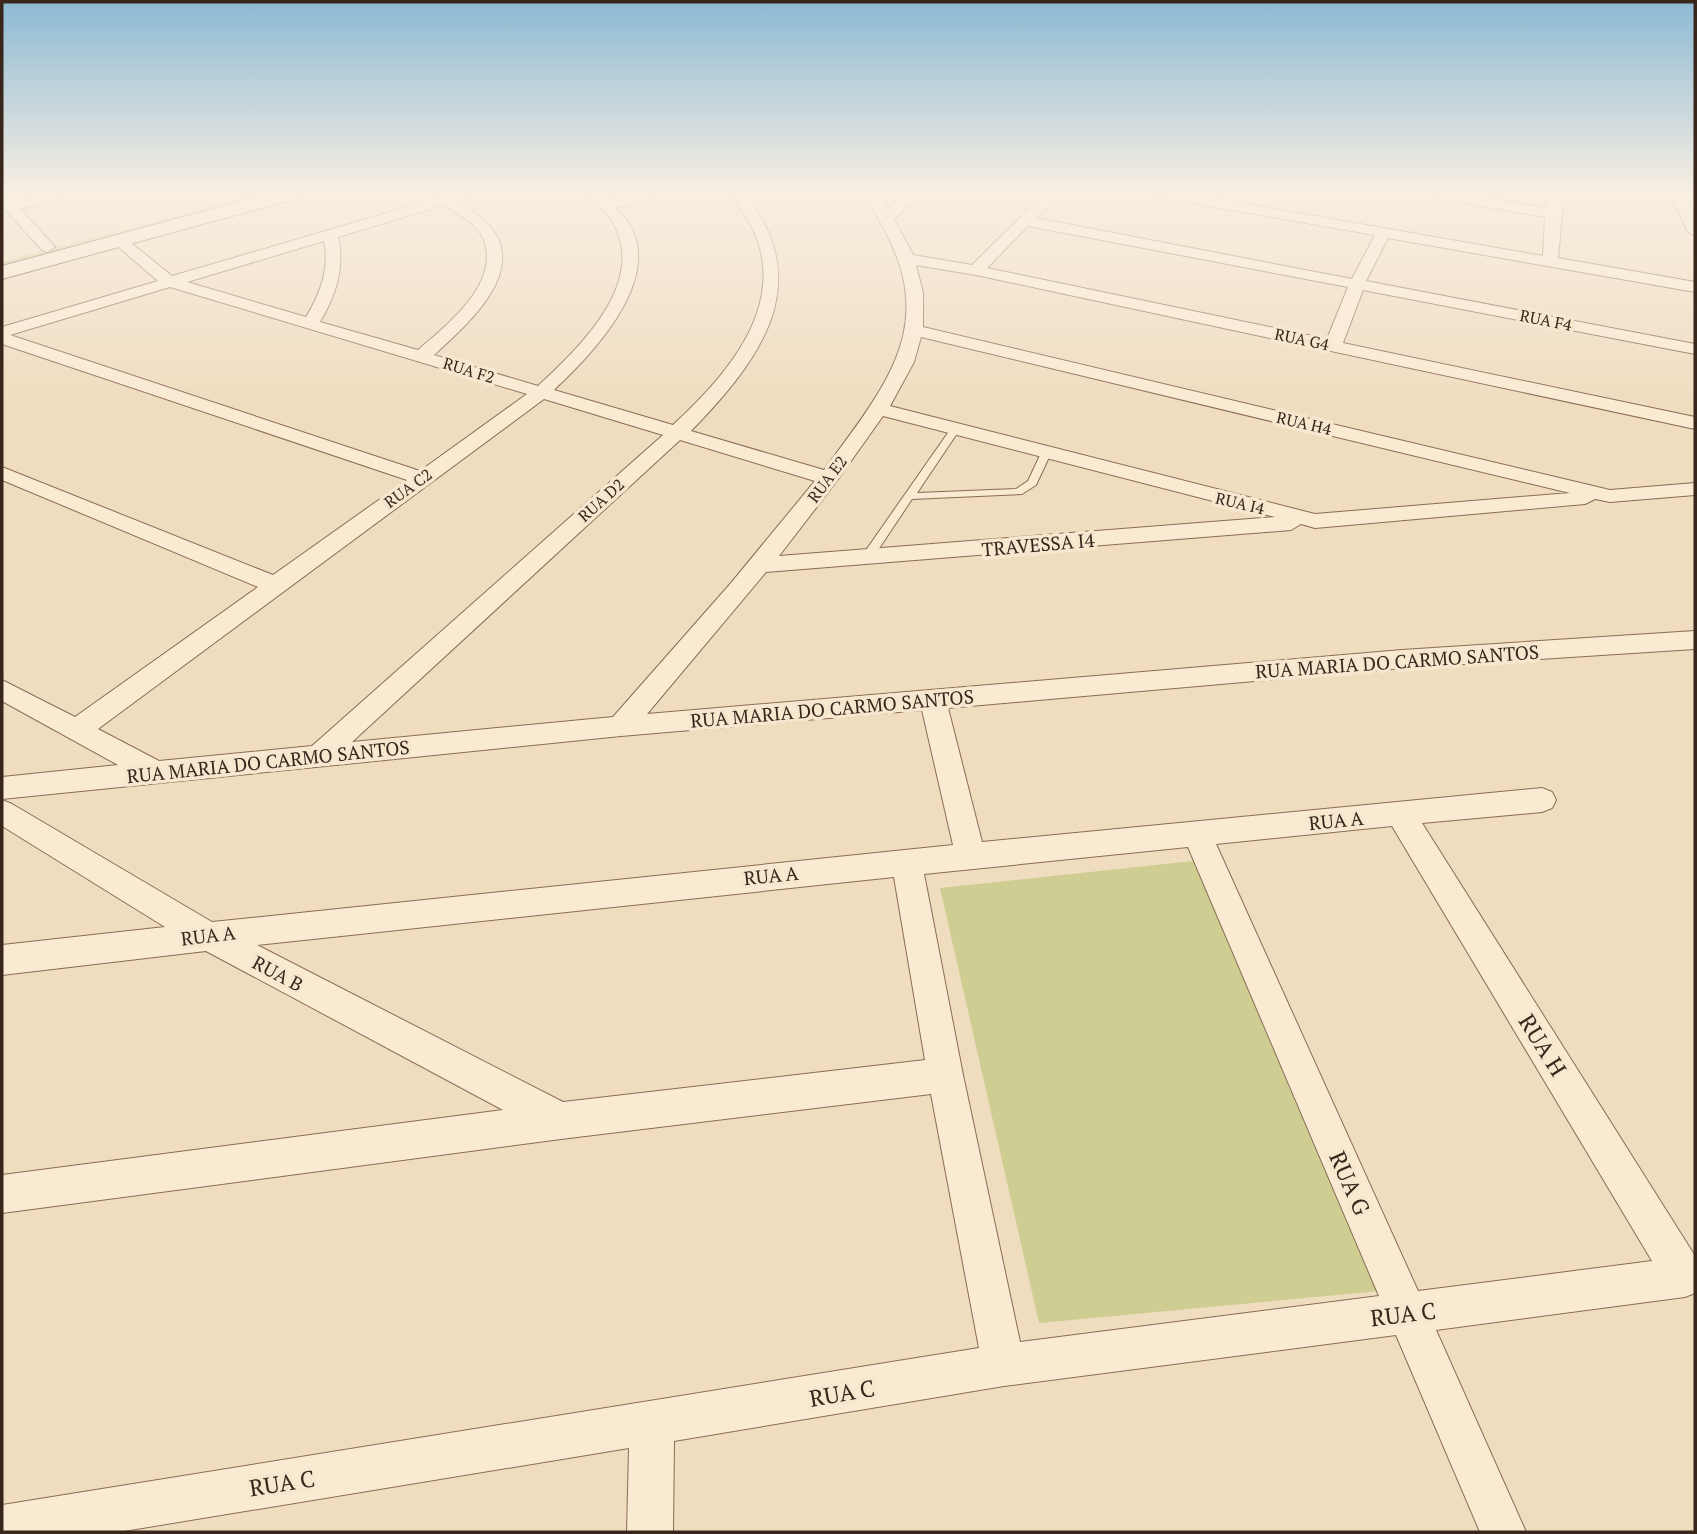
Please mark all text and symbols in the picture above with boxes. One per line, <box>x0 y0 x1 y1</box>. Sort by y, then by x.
street label: RUA F4 <box>1518 304 1574 336</box>
street label: RUA G4 <box>1273 323 1332 356</box>
street label: RUA F2 <box>441 352 497 388</box>
street label: RUA H4 <box>1274 406 1334 440</box>
street label: RUA E2 <box>802 451 852 507</box>
street label: RUA C2 <box>380 463 436 513</box>
street label: RUA D2 <box>573 473 629 527</box>
street label: RUA I4 <box>1213 487 1267 519</box>
street label: TRAVESSA I4 <box>980 527 1096 561</box>
street label: RUA MARIA DO CARMO SANTOS <box>1254 639 1540 683</box>
street label: RUA MARIA DO CARMO SANTOS <box>689 683 975 733</box>
street label: RUA MARIA DO CARMO SANTOS <box>125 734 411 788</box>
street label: RUA A <box>1307 805 1365 835</box>
street label: RUA A <box>742 860 800 890</box>
street label: RUA A <box>179 919 237 951</box>
street label: RUA B <box>248 949 308 997</box>
street label: RUA H <box>1512 1008 1574 1082</box>
street label: RUA G <box>1322 1146 1378 1220</box>
street label: RUA C <box>1368 1295 1438 1333</box>
street label: RUA C <box>807 1372 877 1414</box>
street label: RUA C <box>247 1463 317 1503</box>

